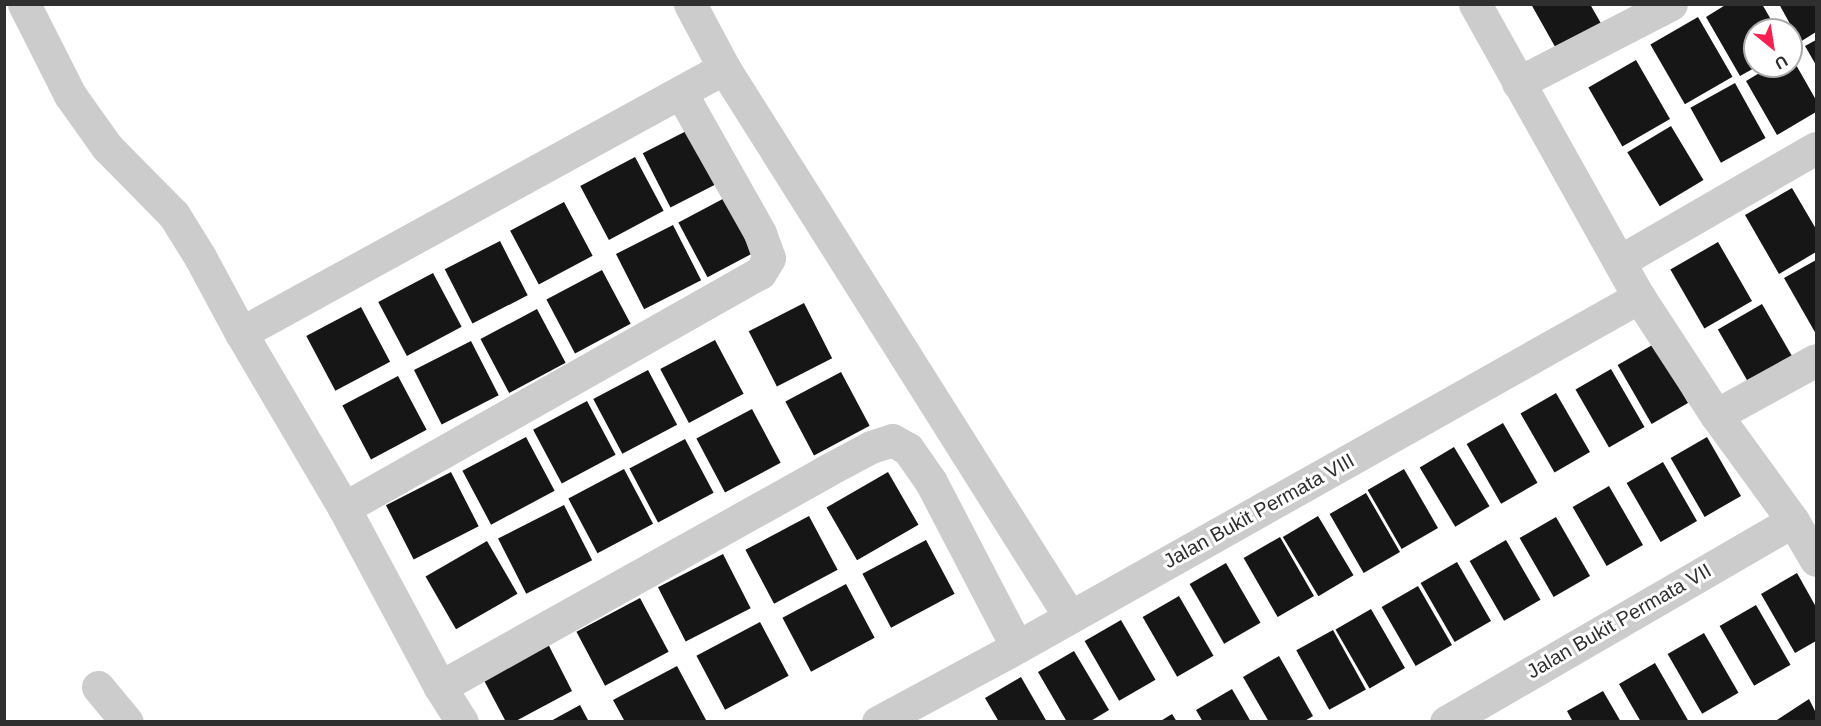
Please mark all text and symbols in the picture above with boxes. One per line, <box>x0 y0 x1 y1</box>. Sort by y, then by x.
north arrow <box>1743 18 1803 78</box>
text: U <box>1772 52 1791 73</box>
street label: Jalan Bukit Permata VIII <box>1159 448 1359 574</box>
street label: Jalan Bukit Permata VII <box>1523 558 1715 684</box>

